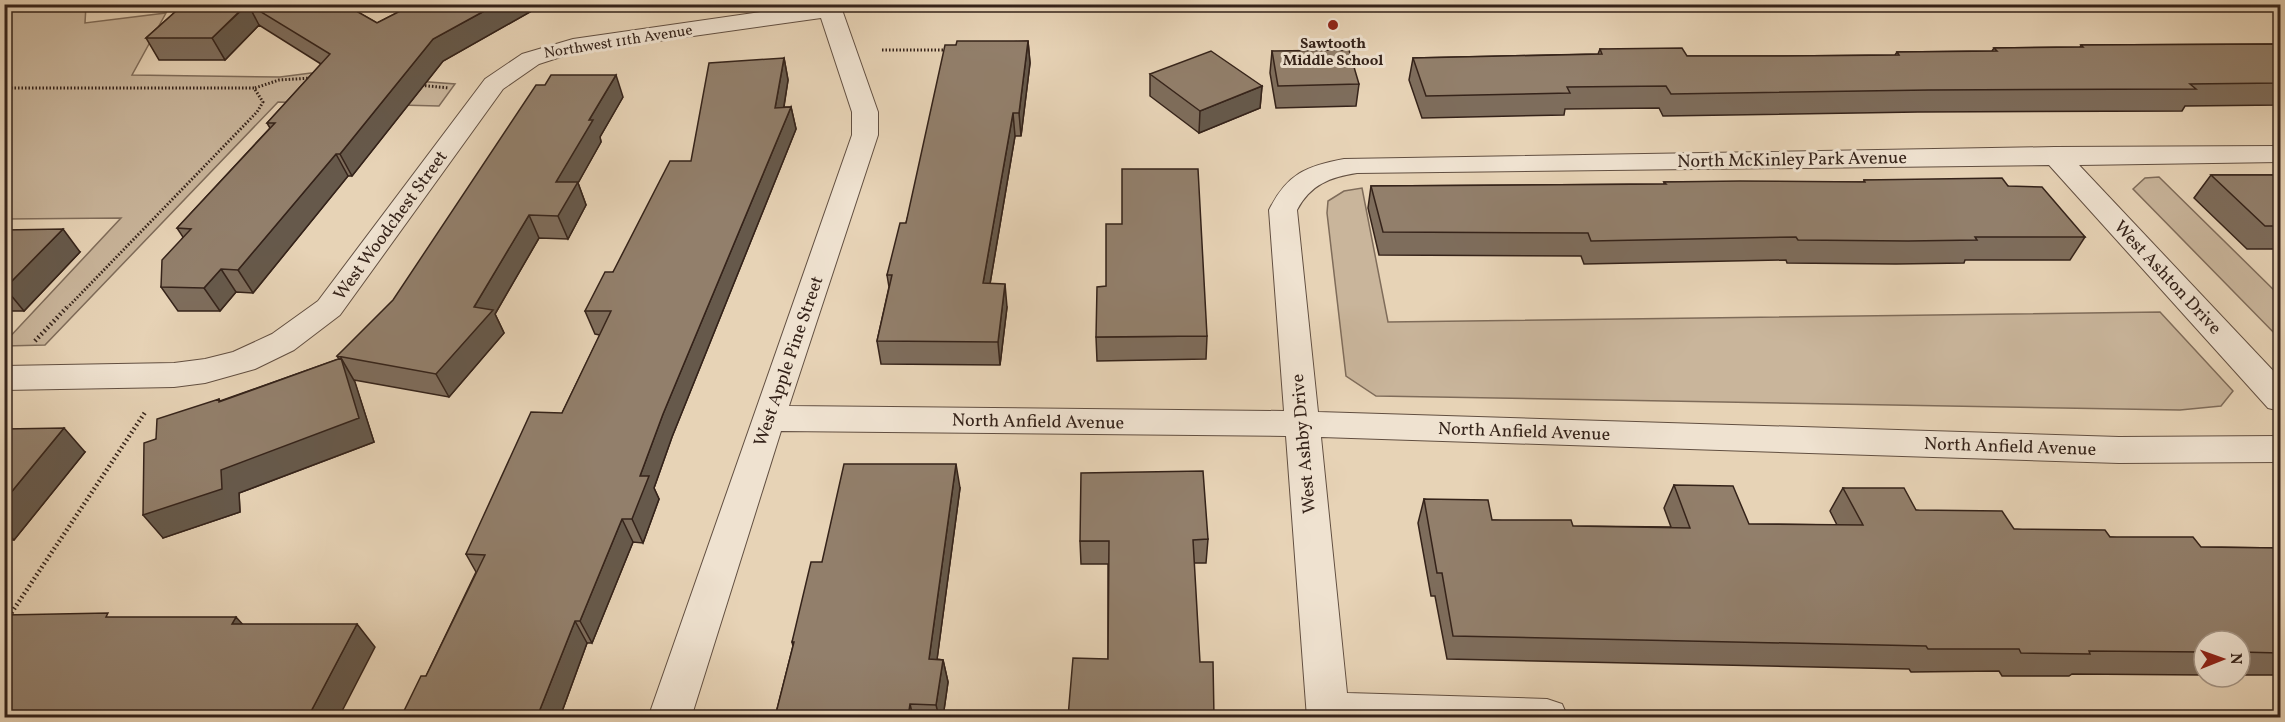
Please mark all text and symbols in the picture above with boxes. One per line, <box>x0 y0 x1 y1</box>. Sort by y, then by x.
marker: Sawtooth Middle School <box>1326 18 1340 32</box>
street label: Northwest 11th Avenue <box>542 20 694 65</box>
place label: Sawtooth Middle School <box>1283 34 1383 72</box>
street label: West Woodchest Street <box>328 146 454 306</box>
street label: North McKinley Park Avenue <box>1677 146 1907 175</box>
street label: West Ashton Drive <box>2107 215 2226 341</box>
street label: West Apple Pine Street <box>749 273 830 450</box>
street label: West Ashby Drive <box>1286 373 1323 515</box>
street label: North Anfield Avenue <box>952 408 1124 437</box>
street label: North Anfield Avenue <box>1437 417 1611 448</box>
street label: North Anfield Avenue <box>1923 432 2097 463</box>
north arrow <box>2192 629 2252 689</box>
text: N <box>2224 653 2246 665</box>

